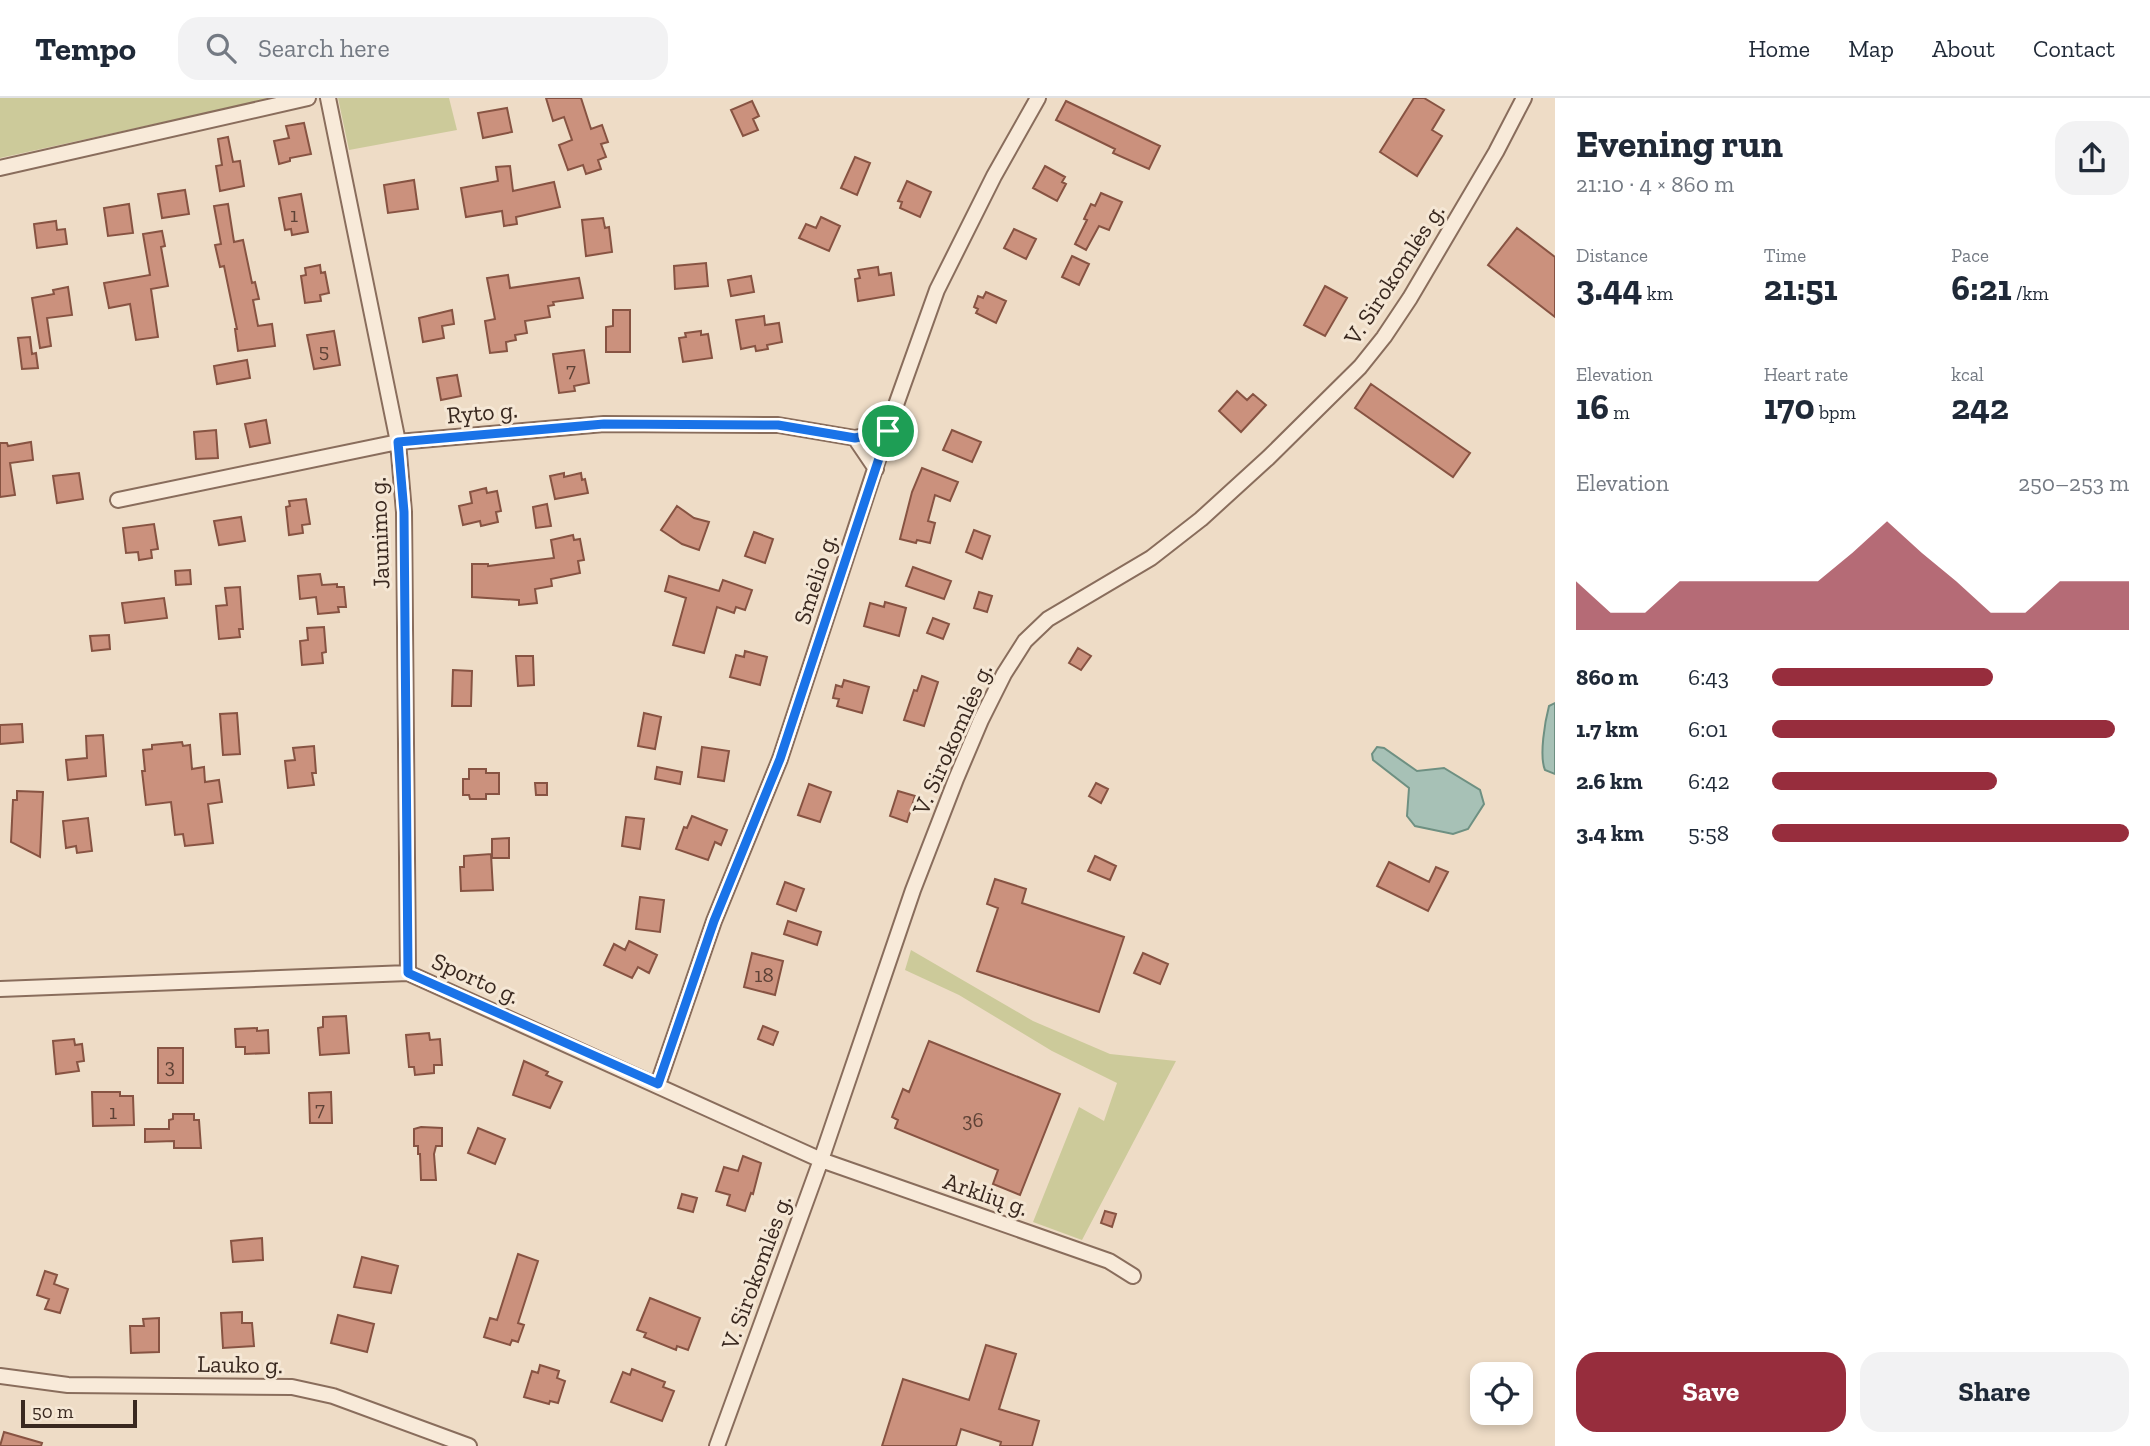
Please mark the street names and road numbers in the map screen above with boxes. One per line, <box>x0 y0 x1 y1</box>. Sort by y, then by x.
street label: V. Sirokomlės g. <box>1337 198 1450 351</box>
street label: Ryto g. <box>445 394 519 430</box>
street label: Jaunimo g. <box>363 476 395 590</box>
street label: Smėlio g. <box>787 530 843 628</box>
street label: V. Sirokomlės g. <box>905 659 998 820</box>
street label: Sporto g. <box>428 946 524 1010</box>
street label: Arklių g. <box>940 1166 1032 1222</box>
street label: V. Sirokomlės g. <box>714 1191 797 1354</box>
street label: Lauko g. <box>197 1349 283 1379</box>

